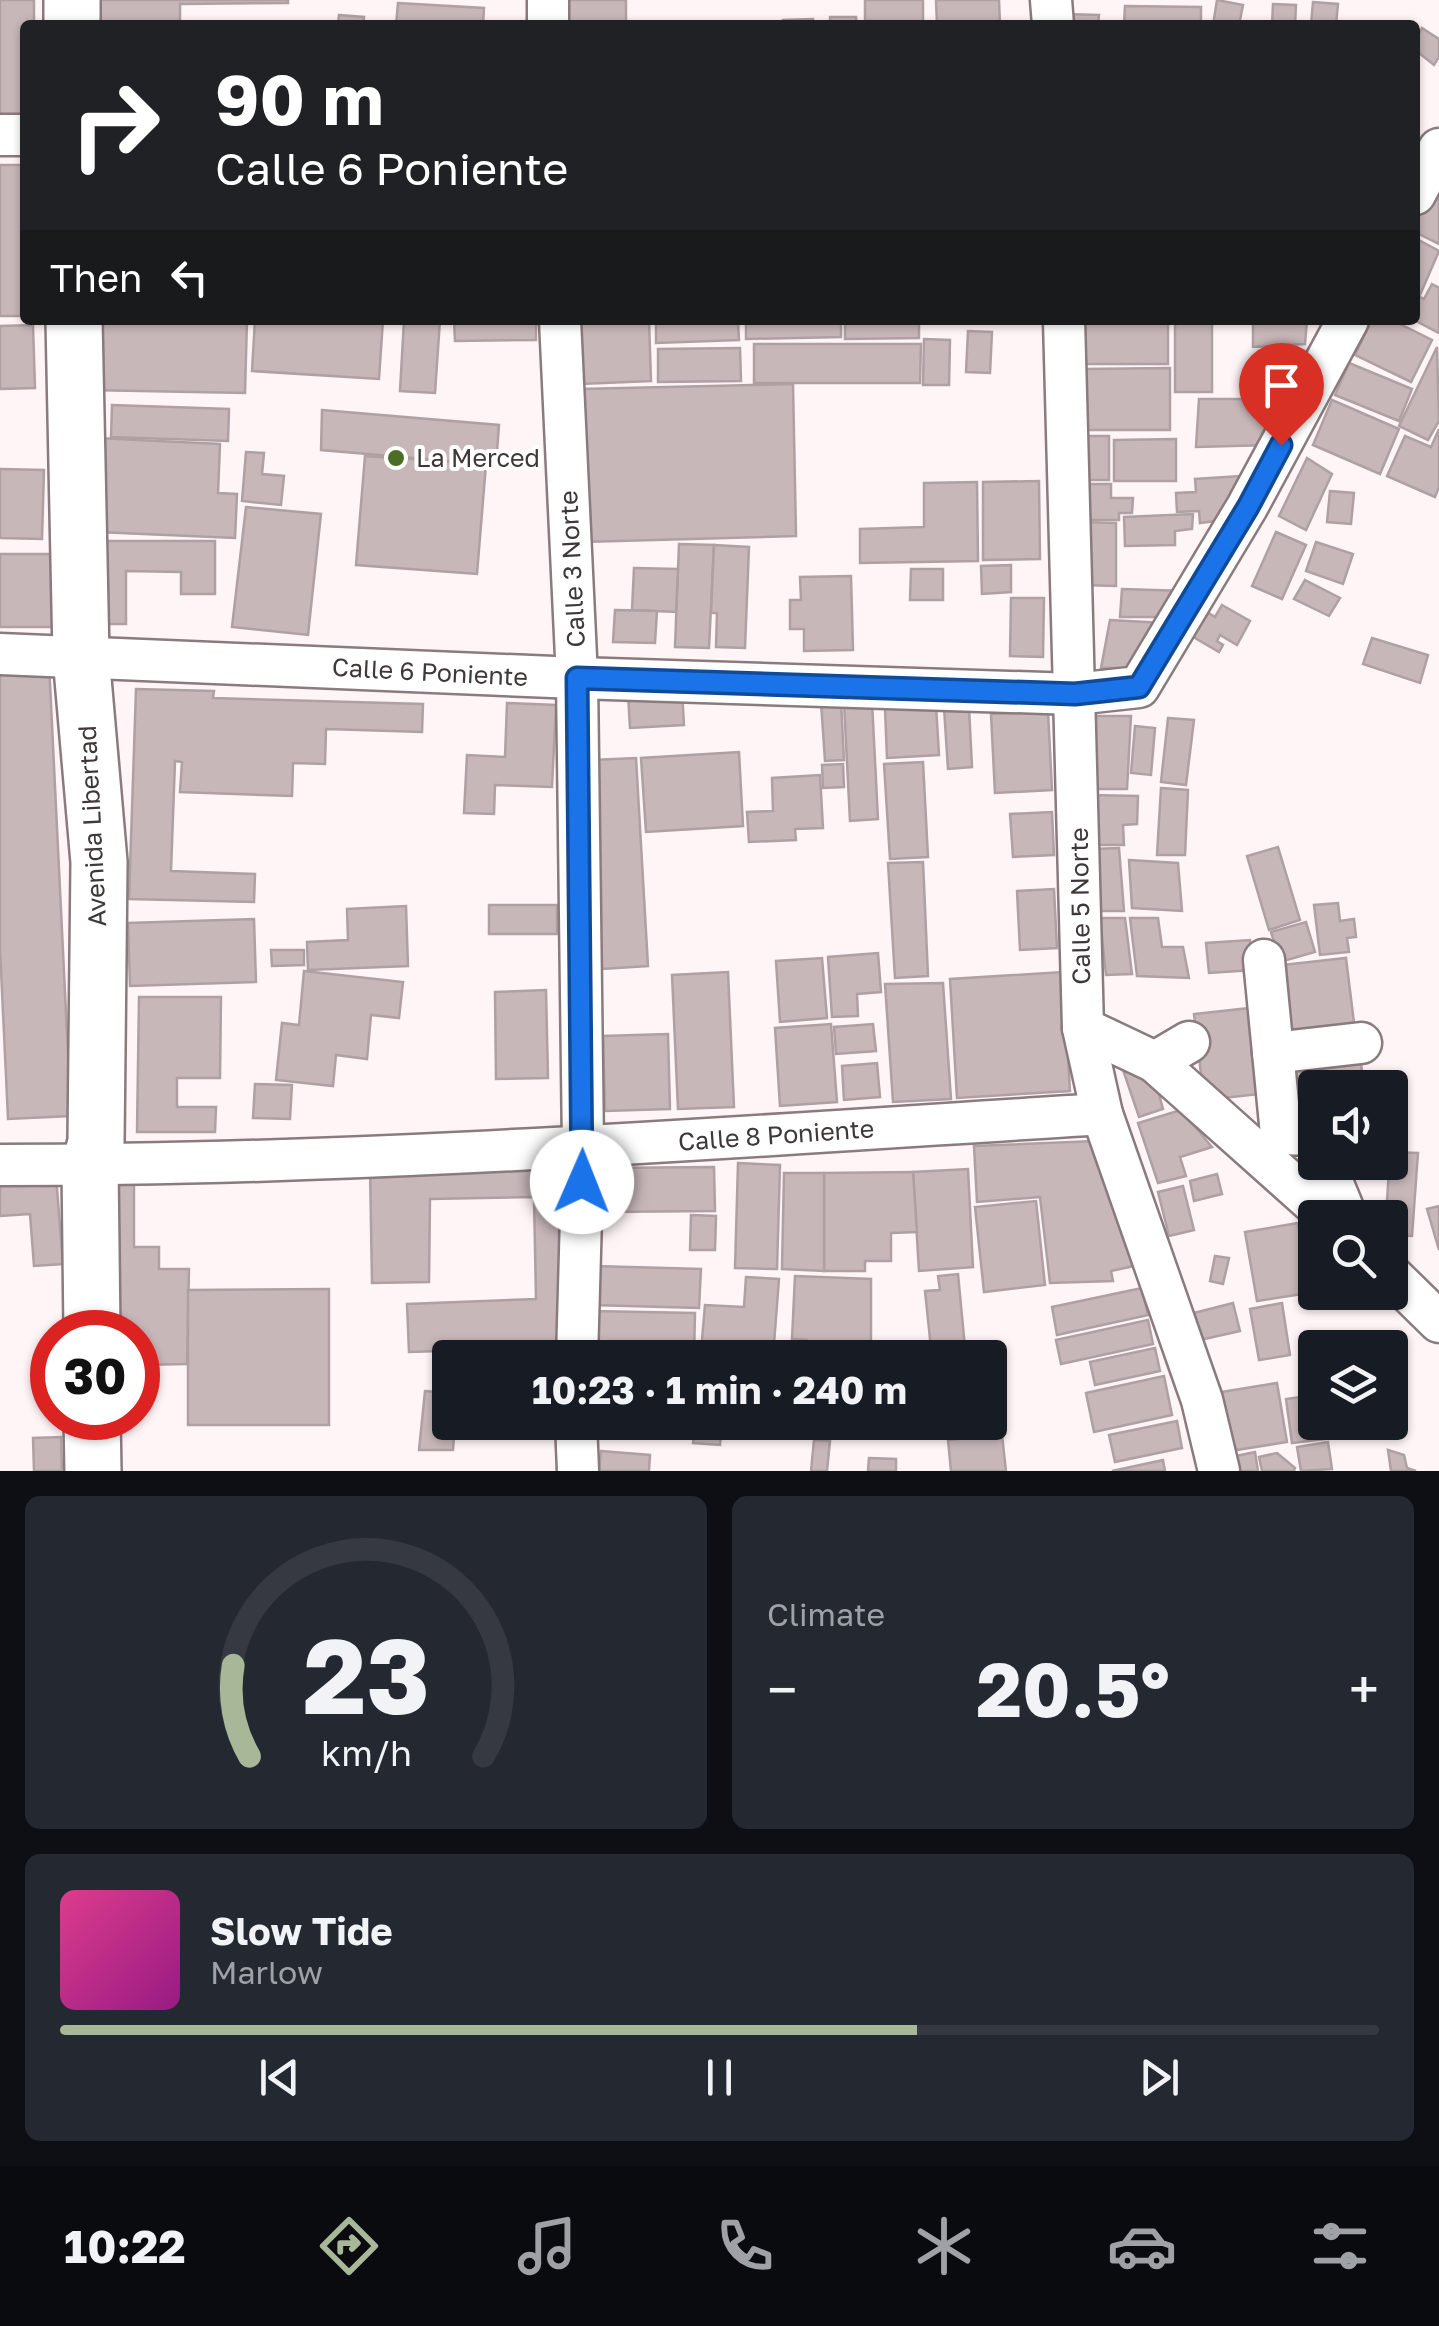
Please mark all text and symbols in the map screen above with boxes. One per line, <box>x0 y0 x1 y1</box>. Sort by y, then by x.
text: 90 m <box>215 56 384 140</box>
icon: right <box>50 60 180 190</box>
text: Calle 6 Poniente <box>215 141 568 195</box>
icon: left <box>162 250 217 305</box>
text: Then <box>50 255 142 300</box>
pin <box>1239 343 1324 446</box>
icon: arrive <box>1254 358 1309 413</box>
place label: La Merced <box>416 442 540 473</box>
marker: La Merced <box>385 447 407 469</box>
street label: Calle 3 Norte <box>552 490 591 648</box>
street label: Calle 6 Poniente <box>331 651 529 692</box>
street label: Avenida Libertad <box>71 725 112 928</box>
street label: Calle 5 Norte <box>1063 827 1096 985</box>
map controls <box>1298 1070 1408 1440</box>
button: sound <box>1298 1070 1408 1180</box>
street label: Calle 8 Poniente <box>677 1112 875 1157</box>
position arrow <box>530 1130 634 1234</box>
button: search <box>1298 1200 1408 1310</box>
speed limit sign: 30 <box>30 1310 160 1440</box>
button: layers <box>1298 1330 1408 1440</box>
text: 10:23 · 1 min · 240 m <box>532 1367 907 1412</box>
text: Climate <box>767 1595 885 1633</box>
text: 23 <box>303 1612 429 1737</box>
text: 20.5° <box>976 1643 1170 1734</box>
text: − <box>767 1656 797 1722</box>
text: + <box>1349 1656 1379 1722</box>
text: km/h <box>321 1731 411 1774</box>
text: Slow Tide <box>210 1908 393 1953</box>
text: Marlow <box>210 1953 323 1991</box>
icon: previous <box>252 2050 307 2105</box>
icon: pause <box>692 2050 747 2105</box>
icon: next <box>1132 2050 1187 2105</box>
icon: directions <box>314 2211 384 2281</box>
icon: music <box>512 2211 582 2281</box>
icon: phone <box>710 2211 780 2281</box>
icon: climate <box>909 2211 979 2281</box>
icon: car <box>1107 2211 1177 2281</box>
icon: filters <box>1305 2211 1375 2281</box>
text: 10:22 <box>64 2219 186 2273</box>

